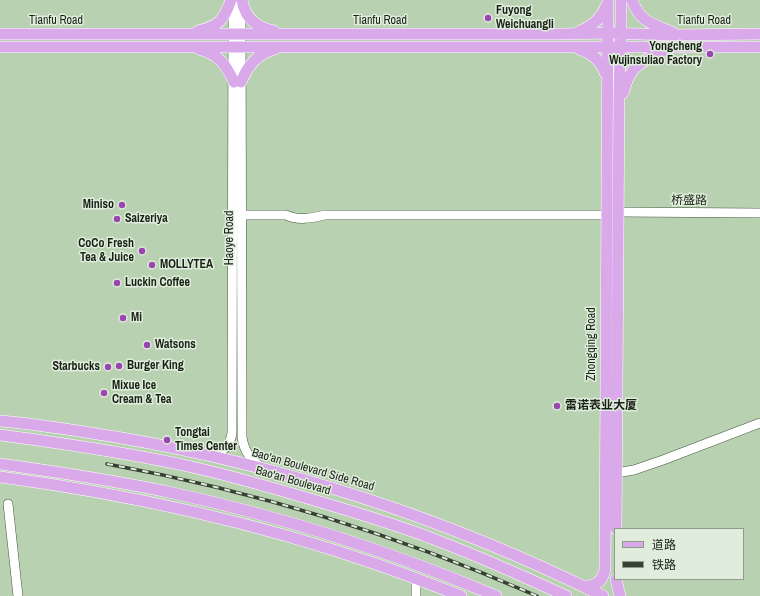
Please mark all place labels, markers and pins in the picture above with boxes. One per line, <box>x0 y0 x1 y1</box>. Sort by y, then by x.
place label: Fuyong Weichuangli <box>496 4 554 32</box>
marker: Fuyong Weichuangli <box>483 13 493 23</box>
place label: Yongcheng Wujinsuliao Factory <box>609 40 702 68</box>
marker: Yongcheng Wujinsuliao Factory <box>705 49 715 59</box>
place label: Miniso <box>83 198 114 212</box>
marker: Miniso <box>117 200 127 210</box>
place label: Saizeriya <box>125 212 168 226</box>
marker: Saizeriya <box>112 214 122 224</box>
place label: CoCo Fresh Tea & Juice <box>78 237 134 265</box>
marker: CoCo Fresh Tea & Juice <box>137 246 147 256</box>
place label: MOLLYTEA <box>160 258 213 272</box>
marker: MOLLYTEA <box>147 260 157 270</box>
place label: Luckin Coffee <box>125 276 190 290</box>
marker: Luckin Coffee <box>112 278 122 288</box>
place label: Mi <box>131 311 142 325</box>
marker: Mi <box>118 313 128 323</box>
place label: Watsons <box>155 338 196 352</box>
marker: Watsons <box>142 340 152 350</box>
place label: Burger King <box>127 359 184 373</box>
place label: Starbucks <box>52 360 100 374</box>
marker: Burger King <box>114 361 124 371</box>
marker: Starbucks <box>103 362 113 372</box>
place label: Mixue Ice Cream & Tea <box>112 379 171 407</box>
marker: Mixue Ice Cream & Tea <box>99 388 109 398</box>
place label: 雷诺表业大厦 <box>565 399 637 413</box>
marker: 雷诺表业大厦 <box>552 401 562 411</box>
place label: Tongtai Times Center <box>175 426 237 454</box>
marker: Tongtai Times Center <box>162 435 172 445</box>

